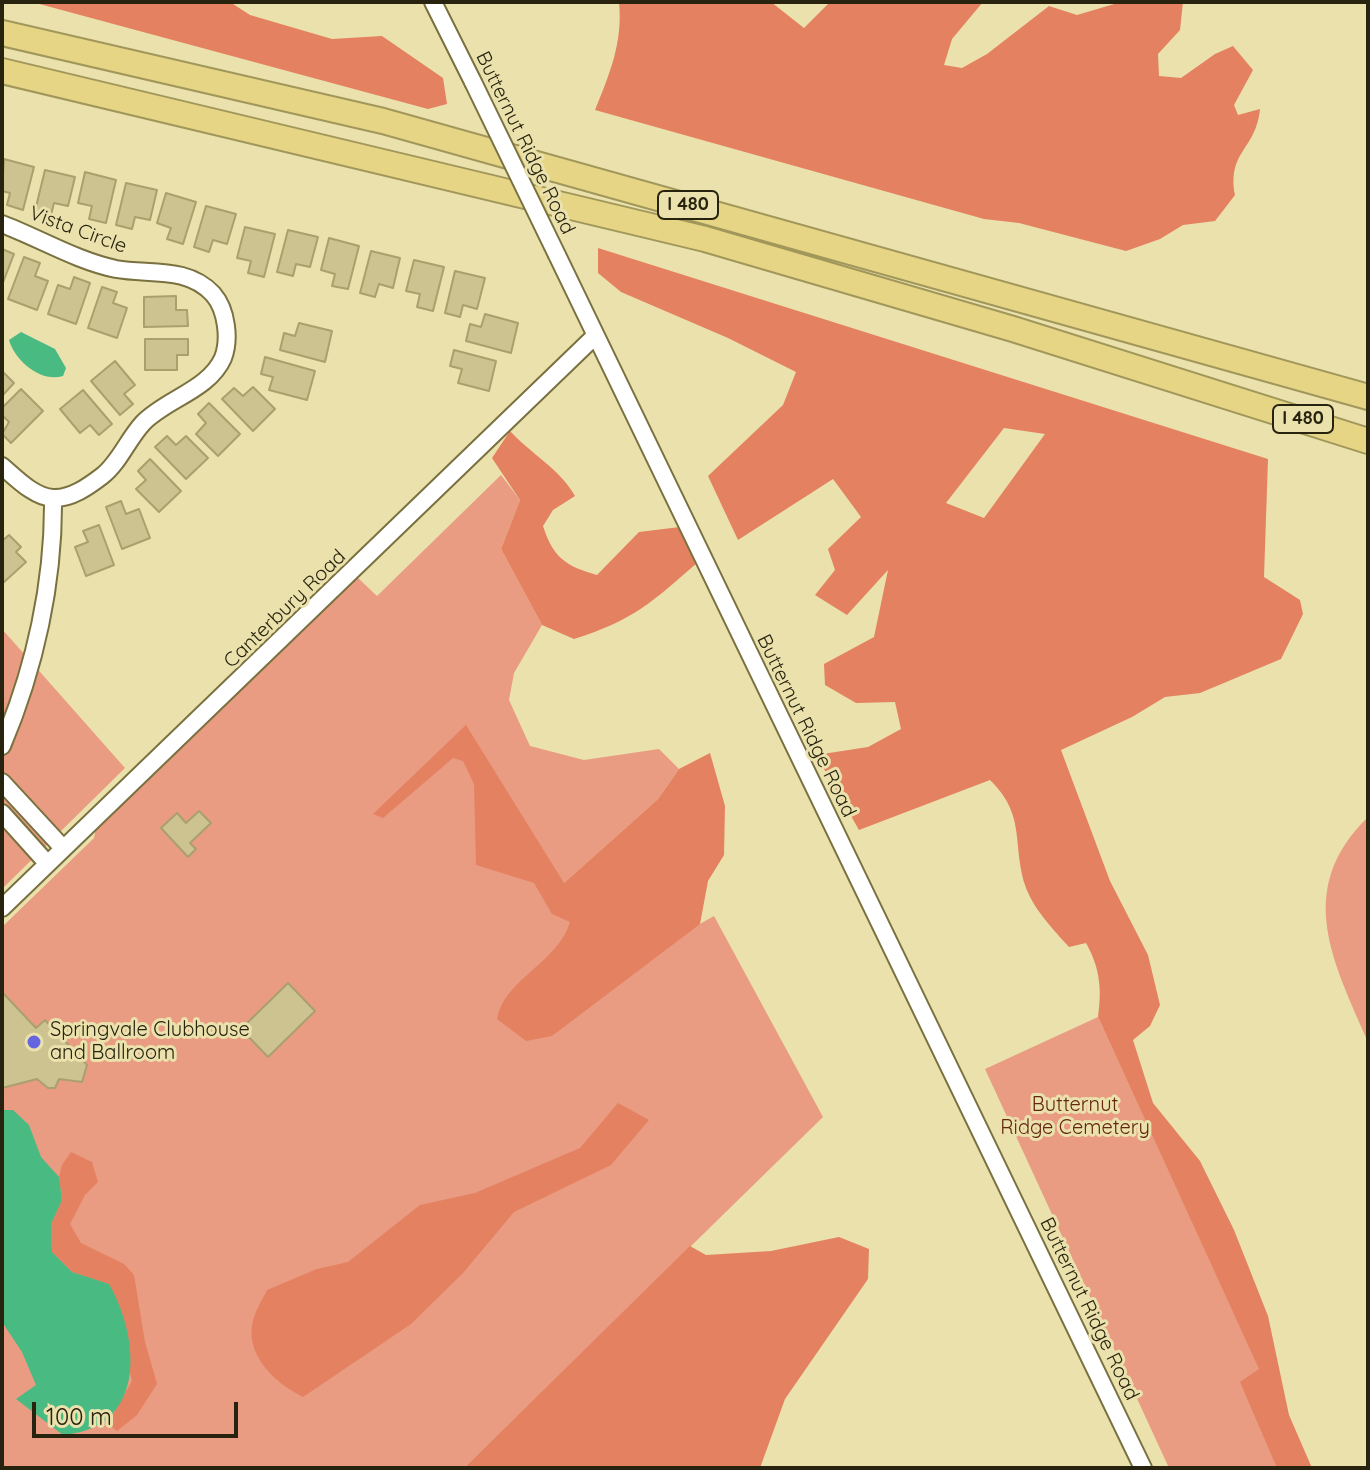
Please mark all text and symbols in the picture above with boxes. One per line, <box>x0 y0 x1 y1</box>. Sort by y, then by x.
street label: Butternut Ridge Road <box>470 48 580 238</box>
road number: I 480 <box>658 191 718 219</box>
street label: Vista Circle <box>26 201 130 259</box>
road number: I 480 <box>1273 405 1333 433</box>
street label: Canterbury Road <box>219 545 351 673</box>
street label: Butternut Ridge Road <box>751 631 861 821</box>
place label: Springvale Clubhouse and Ballroom <box>50 1018 250 1065</box>
marker: Springvale Clubhouse and Ballroom <box>25 1033 43 1051</box>
park label: Butternut Ridge Cemetery <box>1000 1093 1150 1140</box>
street label: Butternut Ridge Road <box>1034 1214 1144 1404</box>
scale bar <box>36 1386 242 1436</box>
text: 100 m <box>46 1401 112 1431</box>

